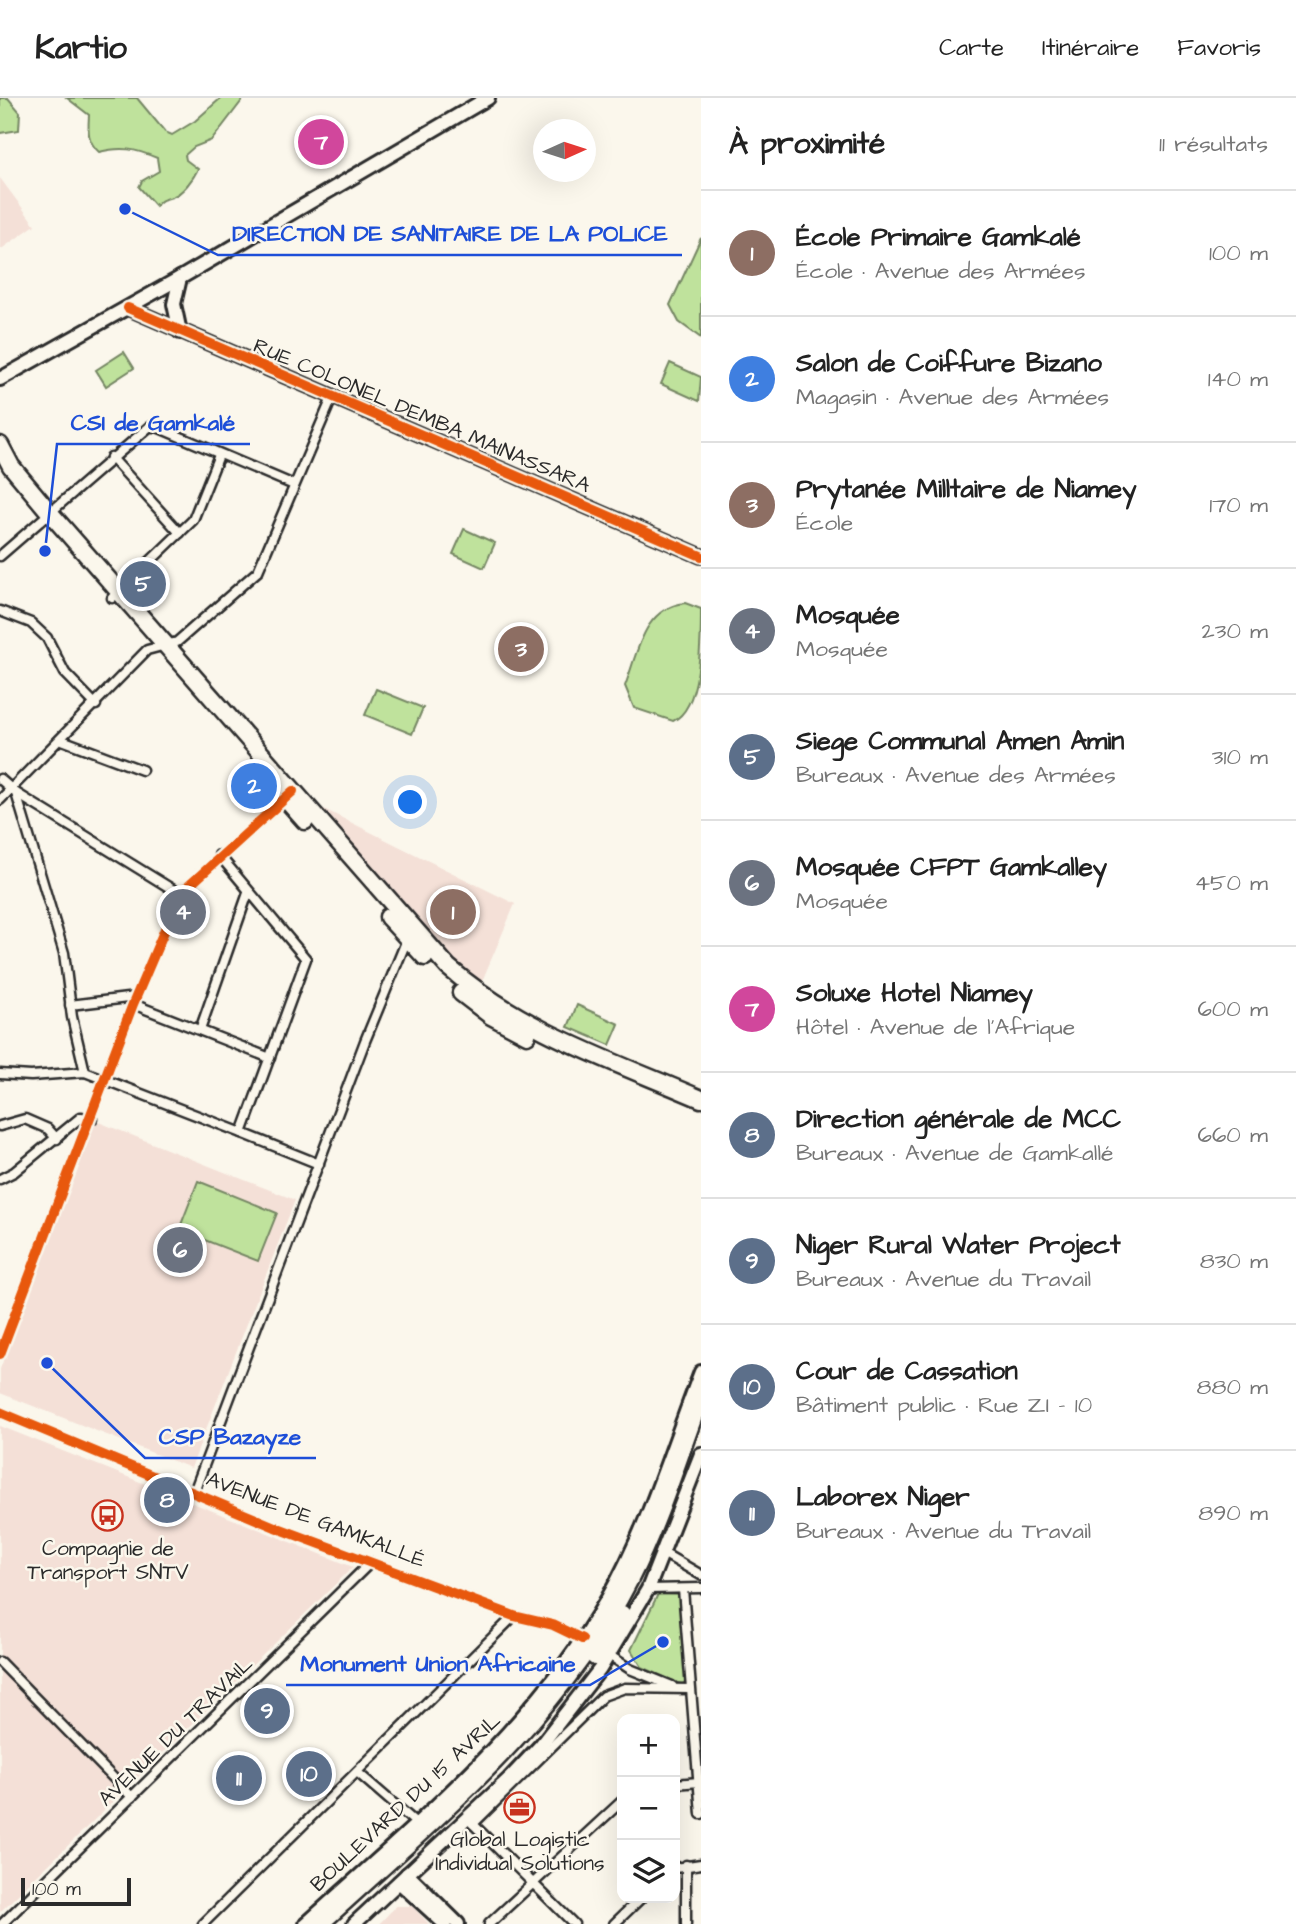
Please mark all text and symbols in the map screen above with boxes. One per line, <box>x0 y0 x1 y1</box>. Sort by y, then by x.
text: Kartio <box>35 25 127 71</box>
text: Carte <box>939 31 1004 65</box>
text: Itinéraire <box>1042 31 1139 65</box>
text: Favoris <box>1177 31 1261 65</box>
pin: 7 <box>298 116 344 168</box>
north arrow <box>533 119 596 182</box>
text: À proximité <box>729 123 885 165</box>
text: 11 résultats <box>1159 128 1268 160</box>
callout: DIRECTION DE SANITAIRE DE LA POLICE <box>218 211 682 255</box>
text: DIRECTION DE SANITAIRE DE LA POLICE <box>232 218 668 250</box>
text: École Primaire Gamkalé <box>796 219 1081 255</box>
text: 1 <box>751 237 753 269</box>
text: 100 m <box>1209 237 1268 269</box>
text: École · Avenue des Armées <box>796 255 1086 287</box>
street label: RUE COLONEL DEMBA MAINASSARA <box>249 331 595 500</box>
text: Salon de Coiffure Bizano <box>796 345 1102 381</box>
text: 2 <box>745 363 759 395</box>
text: 140 m <box>1208 363 1268 395</box>
text: Magasin · Avenue des Armées <box>796 381 1109 413</box>
callout: CSI de Gamkalé <box>57 400 250 444</box>
text: CSI de Gamkalé <box>71 407 236 439</box>
text: Prytanée Milltaire de Niamey <box>796 471 1136 507</box>
text: 3 <box>746 489 758 521</box>
text: 170 m <box>1209 489 1268 521</box>
text: École <box>796 507 853 539</box>
pin: 5 <box>120 558 166 610</box>
text: Mosquée <box>796 597 900 633</box>
text: 4 <box>744 615 760 647</box>
text: 230 m <box>1202 615 1268 647</box>
pin: 3 <box>498 623 544 675</box>
text: Mosquée <box>796 633 888 665</box>
text: Siege Communal Amen Amin <box>796 723 1124 759</box>
text: 5 <box>744 741 760 773</box>
text: 310 m <box>1212 741 1268 773</box>
text: Bureaux · Avenue des Armées <box>796 759 1116 791</box>
pin: 2 <box>231 760 277 812</box>
your location <box>393 785 427 819</box>
text: Mosquée CFPT Gamkalley <box>796 849 1107 885</box>
text: 6 <box>745 867 759 899</box>
text: 450 m <box>1194 867 1268 899</box>
text: Mosquée <box>796 885 888 917</box>
pin: 4 <box>160 886 206 938</box>
pin: 1 <box>430 886 476 938</box>
text: Soluxe Hotel Niamey <box>796 975 1033 1011</box>
text: 7 <box>745 993 759 1025</box>
text: 600 m <box>1197 993 1268 1025</box>
text: Hôtel · Avenue de l'Afrique <box>796 1011 1075 1043</box>
text: Direction générale de MCC <box>796 1101 1121 1137</box>
text: 8 <box>745 1119 759 1151</box>
text: 660 m <box>1198 1119 1268 1151</box>
text: Bureaux · Avenue de Gamkallé <box>796 1137 1113 1169</box>
pin: 6 <box>157 1224 203 1276</box>
text: Niger Rural Water Project <box>796 1227 1121 1263</box>
text: 9 <box>745 1245 759 1277</box>
text: 830 m <box>1200 1245 1268 1277</box>
text: Bureaux · Avenue du Travail <box>796 1263 1091 1295</box>
text: Cour de Cassation <box>796 1353 1018 1389</box>
text: 10 <box>743 1371 761 1403</box>
text: 880 m <box>1197 1371 1268 1403</box>
text: Bâtiment public · Rue ZI - 10 <box>796 1389 1092 1421</box>
callout: CSP Bazayze <box>145 1414 316 1458</box>
text: CSP Bazayze <box>159 1421 302 1455</box>
street label: AVENUE DE GAMKALLÉ <box>202 1464 430 1575</box>
pin: 8 <box>144 1474 190 1526</box>
text: Laborex Niger <box>796 1479 970 1515</box>
text: 11 <box>749 1497 755 1529</box>
text: 890 m <box>1198 1497 1268 1529</box>
bus stop icon: Compagnie de Transport SNTV <box>91 1499 125 1533</box>
text: Bureaux · Avenue du Travail <box>796 1515 1091 1547</box>
place label: Compagnie de Transport SNTV <box>27 1534 189 1588</box>
callout: Monument Union Africaine <box>286 1641 590 1685</box>
text: Monument Union Africaine <box>300 1648 576 1680</box>
street label: AVENUE DU TRAVAIL <box>92 1650 259 1813</box>
pin: 9 <box>244 1685 290 1737</box>
street label: BOULEVARD DU 15 AVRIL <box>304 1706 507 1898</box>
map controls <box>617 1714 680 1903</box>
button: + <box>617 1714 680 1777</box>
pin: 10 <box>286 1748 332 1800</box>
pin: 11 <box>216 1752 262 1804</box>
button: − <box>617 1777 680 1840</box>
office icon: Global Logistic Individual Solutions <box>503 1790 537 1824</box>
place label: Global Logistic Individual Solutions <box>435 1825 605 1878</box>
button: layers <box>617 1840 680 1903</box>
scale bar <box>21 1875 131 1907</box>
text: 100 m <box>32 1876 81 1903</box>

